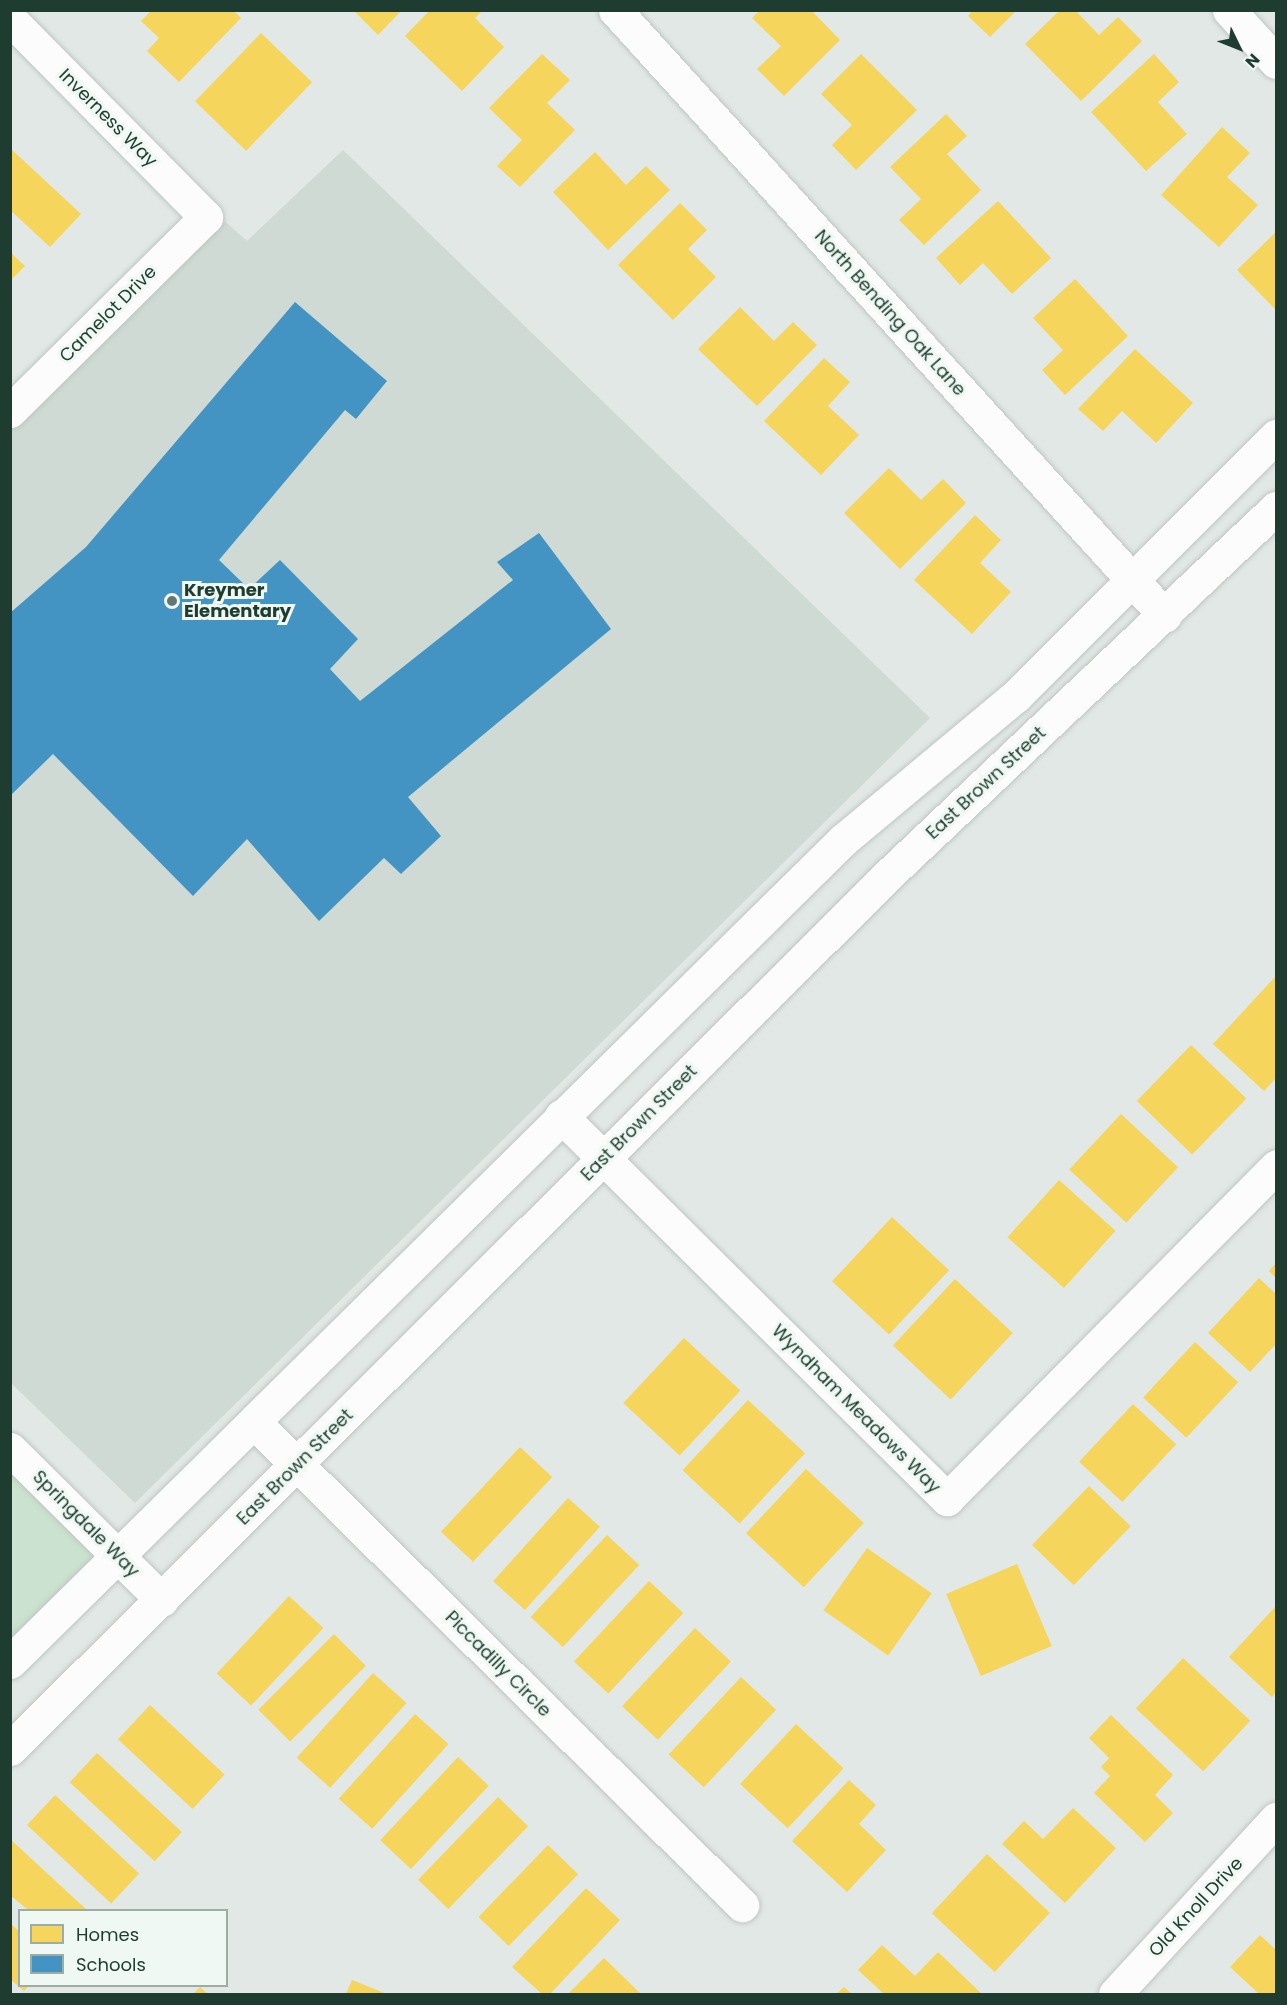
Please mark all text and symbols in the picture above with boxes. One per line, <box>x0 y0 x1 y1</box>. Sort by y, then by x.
north arrow <box>1209 18 1269 78</box>
text: N <box>1240 48 1265 73</box>
street label: Inverness Way <box>54 64 162 172</box>
street label: North Bending Oak Lane <box>810 226 970 400</box>
street label: Camelot Drive <box>55 261 161 367</box>
place label: Kreymer Elementary <box>184 580 291 622</box>
marker: Kreymer Elementary <box>165 594 179 608</box>
street label: East Brown Street <box>922 722 1050 844</box>
street label: East Brown Street <box>576 1060 702 1186</box>
street label: Wyndham Meadows Way <box>767 1320 945 1498</box>
street label: East Brown Street <box>232 1404 358 1530</box>
street label: Springdale Way <box>28 1466 144 1582</box>
street label: Piccadilly Circle <box>441 1607 555 1721</box>
street label: Old Knoll Drive <box>1144 1853 1248 1961</box>
legend <box>18 1909 228 1987</box>
text: Homes <box>76 1922 139 1947</box>
text: Schools <box>76 1952 146 1977</box>

